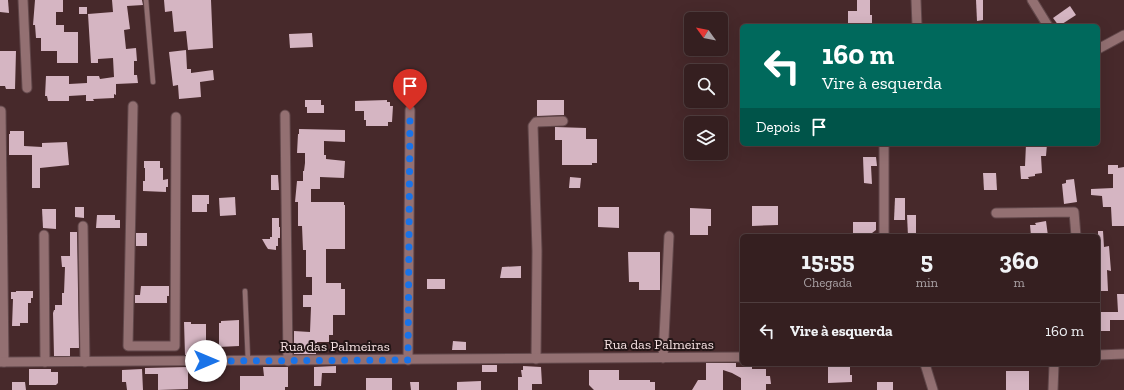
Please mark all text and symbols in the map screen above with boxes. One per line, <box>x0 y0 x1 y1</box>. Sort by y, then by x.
north arrow <box>684 12 728 56</box>
map controls <box>684 12 728 160</box>
text: 160 m <box>822 38 894 71</box>
icon: left <box>756 40 808 92</box>
button: search <box>684 64 728 108</box>
pin <box>393 69 427 110</box>
text: Vire à esquerda <box>822 72 942 94</box>
icon: arrive <box>399 75 421 97</box>
button: layers <box>684 116 728 160</box>
icon: arrive <box>808 116 830 138</box>
text: Depois <box>756 118 800 136</box>
text: 15:55 <box>801 246 854 275</box>
text: 5 <box>921 246 933 275</box>
text: 360 <box>999 246 1039 275</box>
text: Chegada <box>804 275 852 290</box>
text: min <box>916 275 938 290</box>
text: m <box>1013 275 1025 290</box>
icon: left <box>756 320 778 342</box>
text: Vire à esquerda <box>790 322 893 340</box>
text: 160 m <box>1045 322 1084 340</box>
street label: Rua das Palmeiras <box>604 336 714 353</box>
street label: Rua das Palmeiras <box>280 338 390 355</box>
position arrow <box>185 340 227 382</box>

